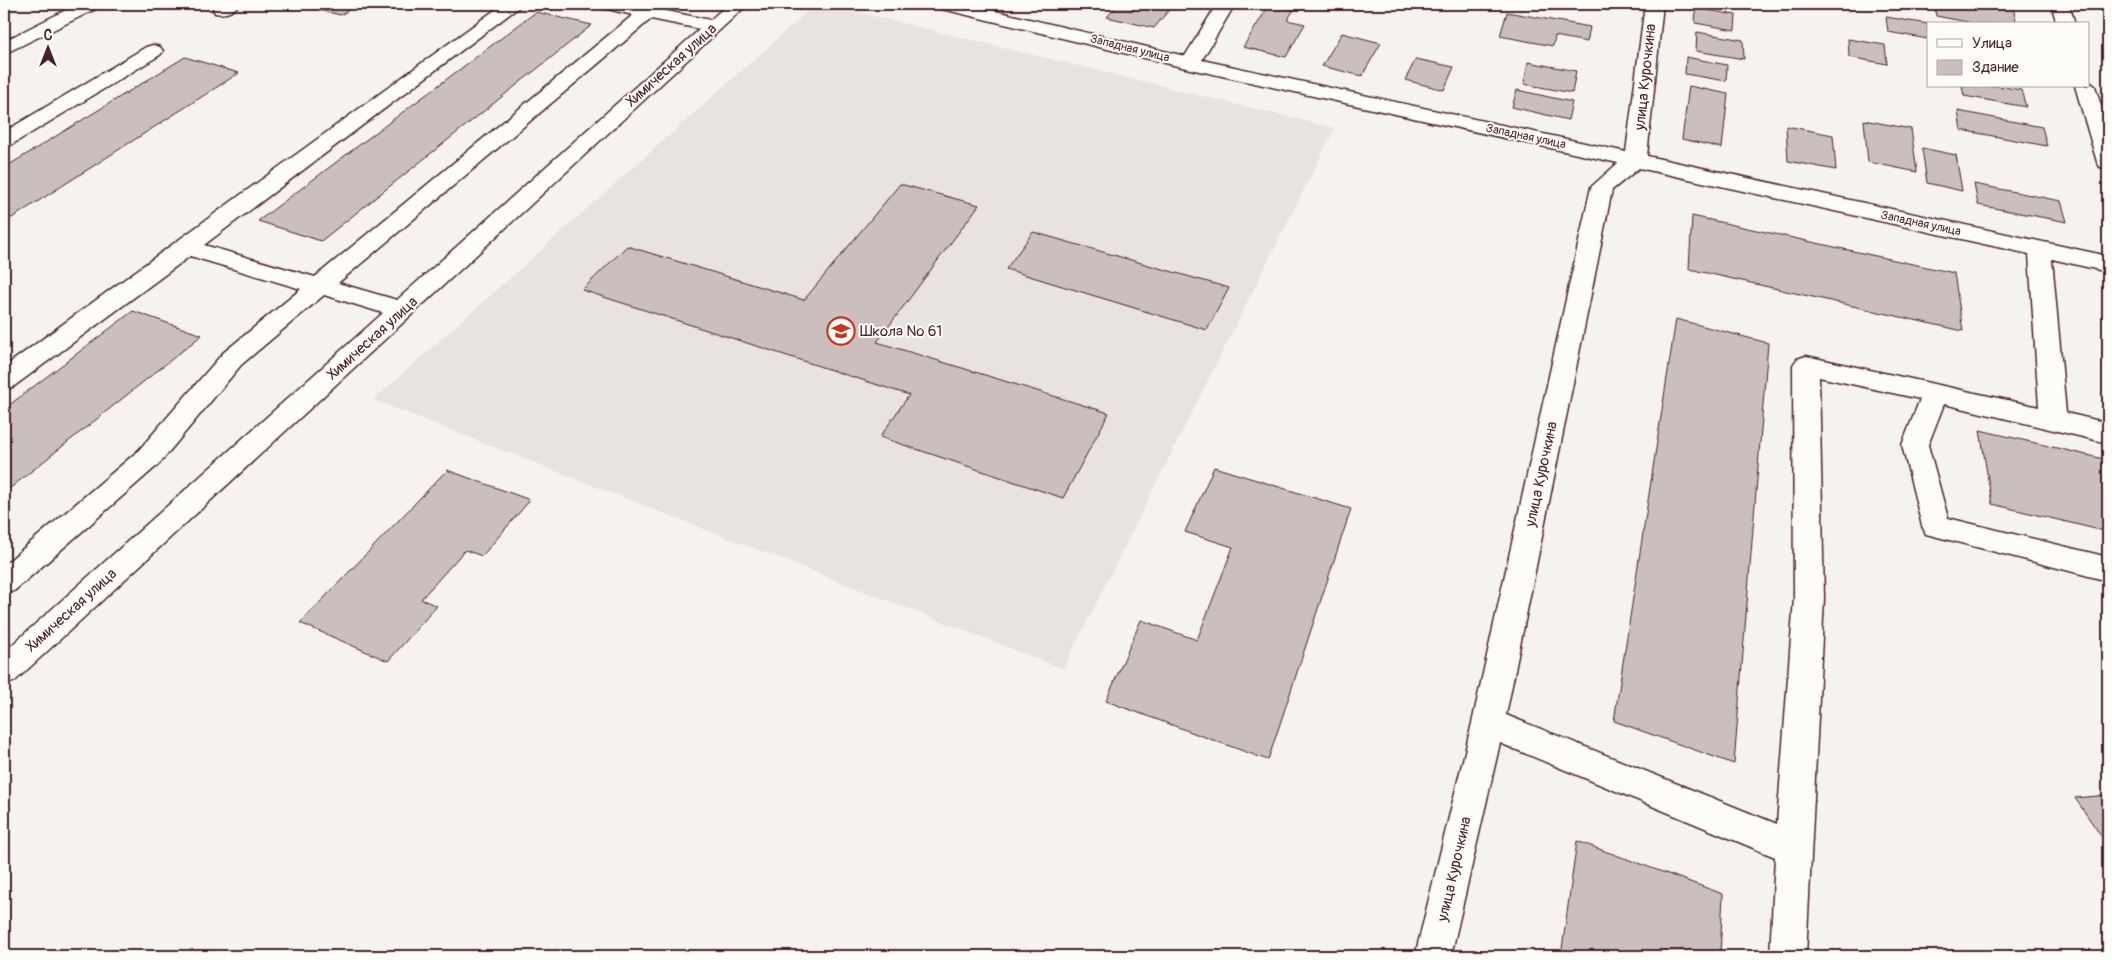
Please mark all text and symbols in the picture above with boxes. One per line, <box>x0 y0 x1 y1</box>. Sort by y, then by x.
street label: Химическая улица <box>622 19 721 111</box>
north arrow <box>22 22 72 72</box>
legend <box>1927 22 2090 88</box>
street label: улица Курочкина <box>1630 23 1661 132</box>
text: С <box>44 27 53 44</box>
street label: Западная улица <box>1089 31 1172 66</box>
text: Улица <box>1972 34 2012 53</box>
text: Здание <box>1972 58 2019 77</box>
street label: Западная улица <box>1485 121 1568 152</box>
street label: Западная улица <box>1880 208 1963 239</box>
street label: Химическая улица <box>323 292 422 384</box>
school or university icon: Школа № 61 <box>826 316 856 346</box>
place label: Школа № 61 <box>860 322 942 341</box>
street label: улица Курочкина <box>1521 420 1562 530</box>
street label: Химическая улица <box>22 564 121 656</box>
street label: улица Курочкина <box>1433 815 1476 924</box>

